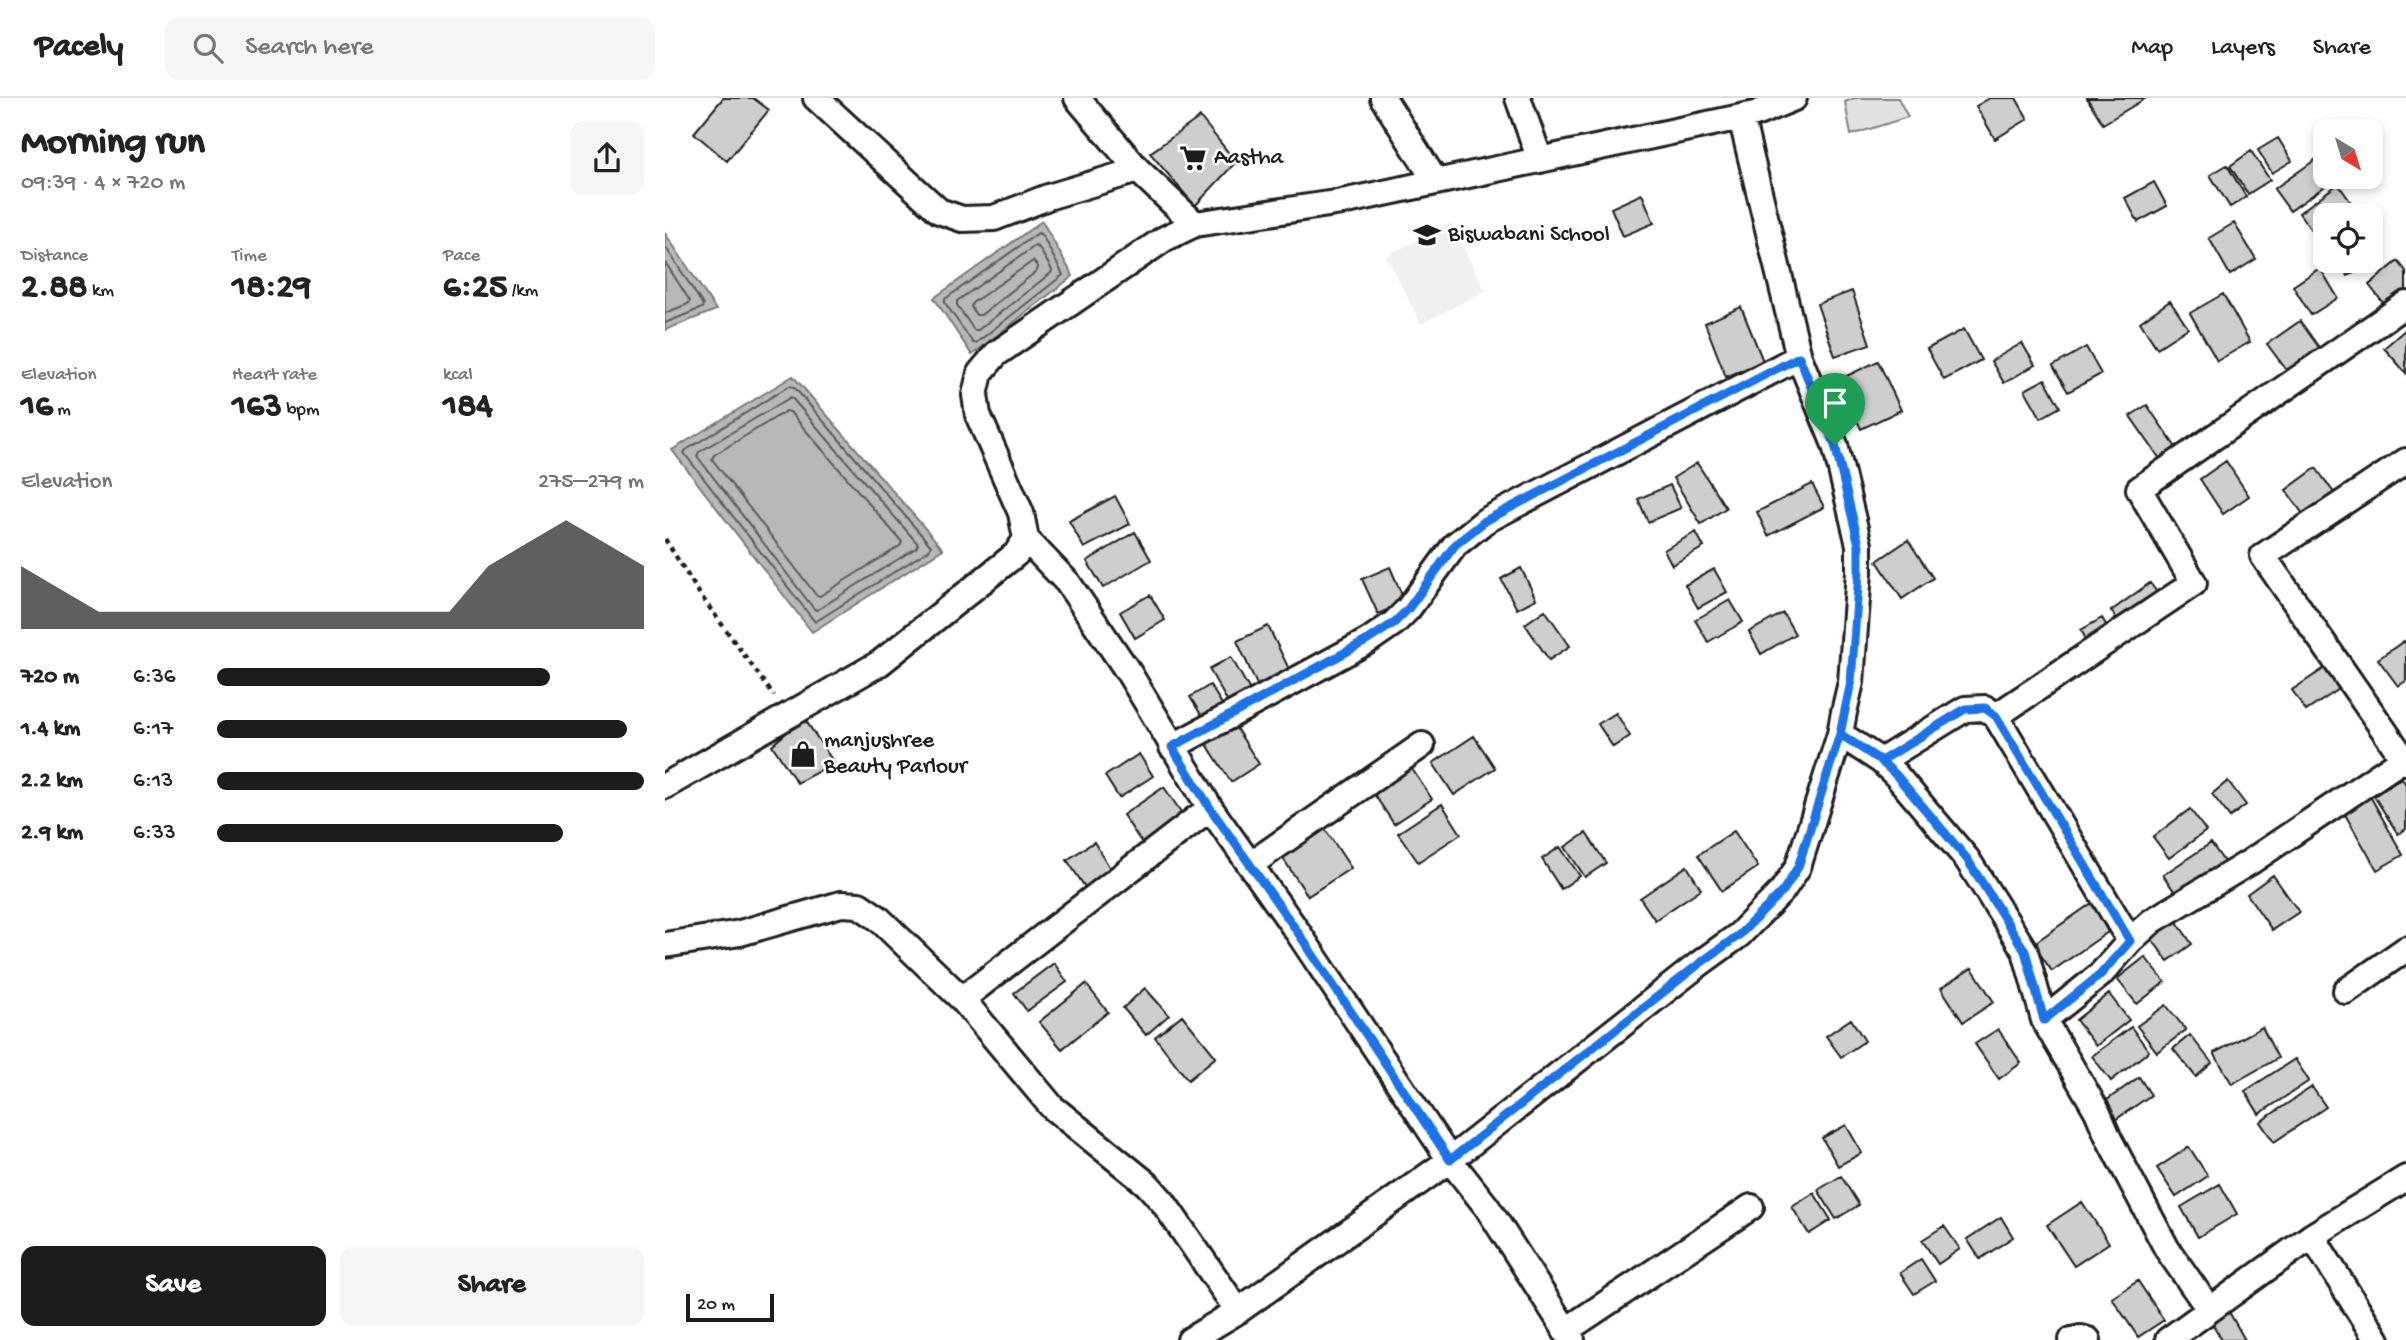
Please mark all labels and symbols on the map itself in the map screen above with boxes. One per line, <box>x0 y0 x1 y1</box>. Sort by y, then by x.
north arrow <box>2313 119 2383 189</box>
supermarket icon: Aastha <box>1178 143 1208 173</box>
place label: Aastha <box>1214 145 1285 172</box>
school or university icon: Biswabani School <box>1412 220 1442 250</box>
place label: Biswabani School <box>1447 222 1610 249</box>
pin <box>1805 373 1865 445</box>
place label: manjushree Beauty Parlour <box>823 728 969 781</box>
shop icon: manjushree Beauty Parlour <box>788 739 818 769</box>
scale bar <box>686 1291 773 1323</box>

